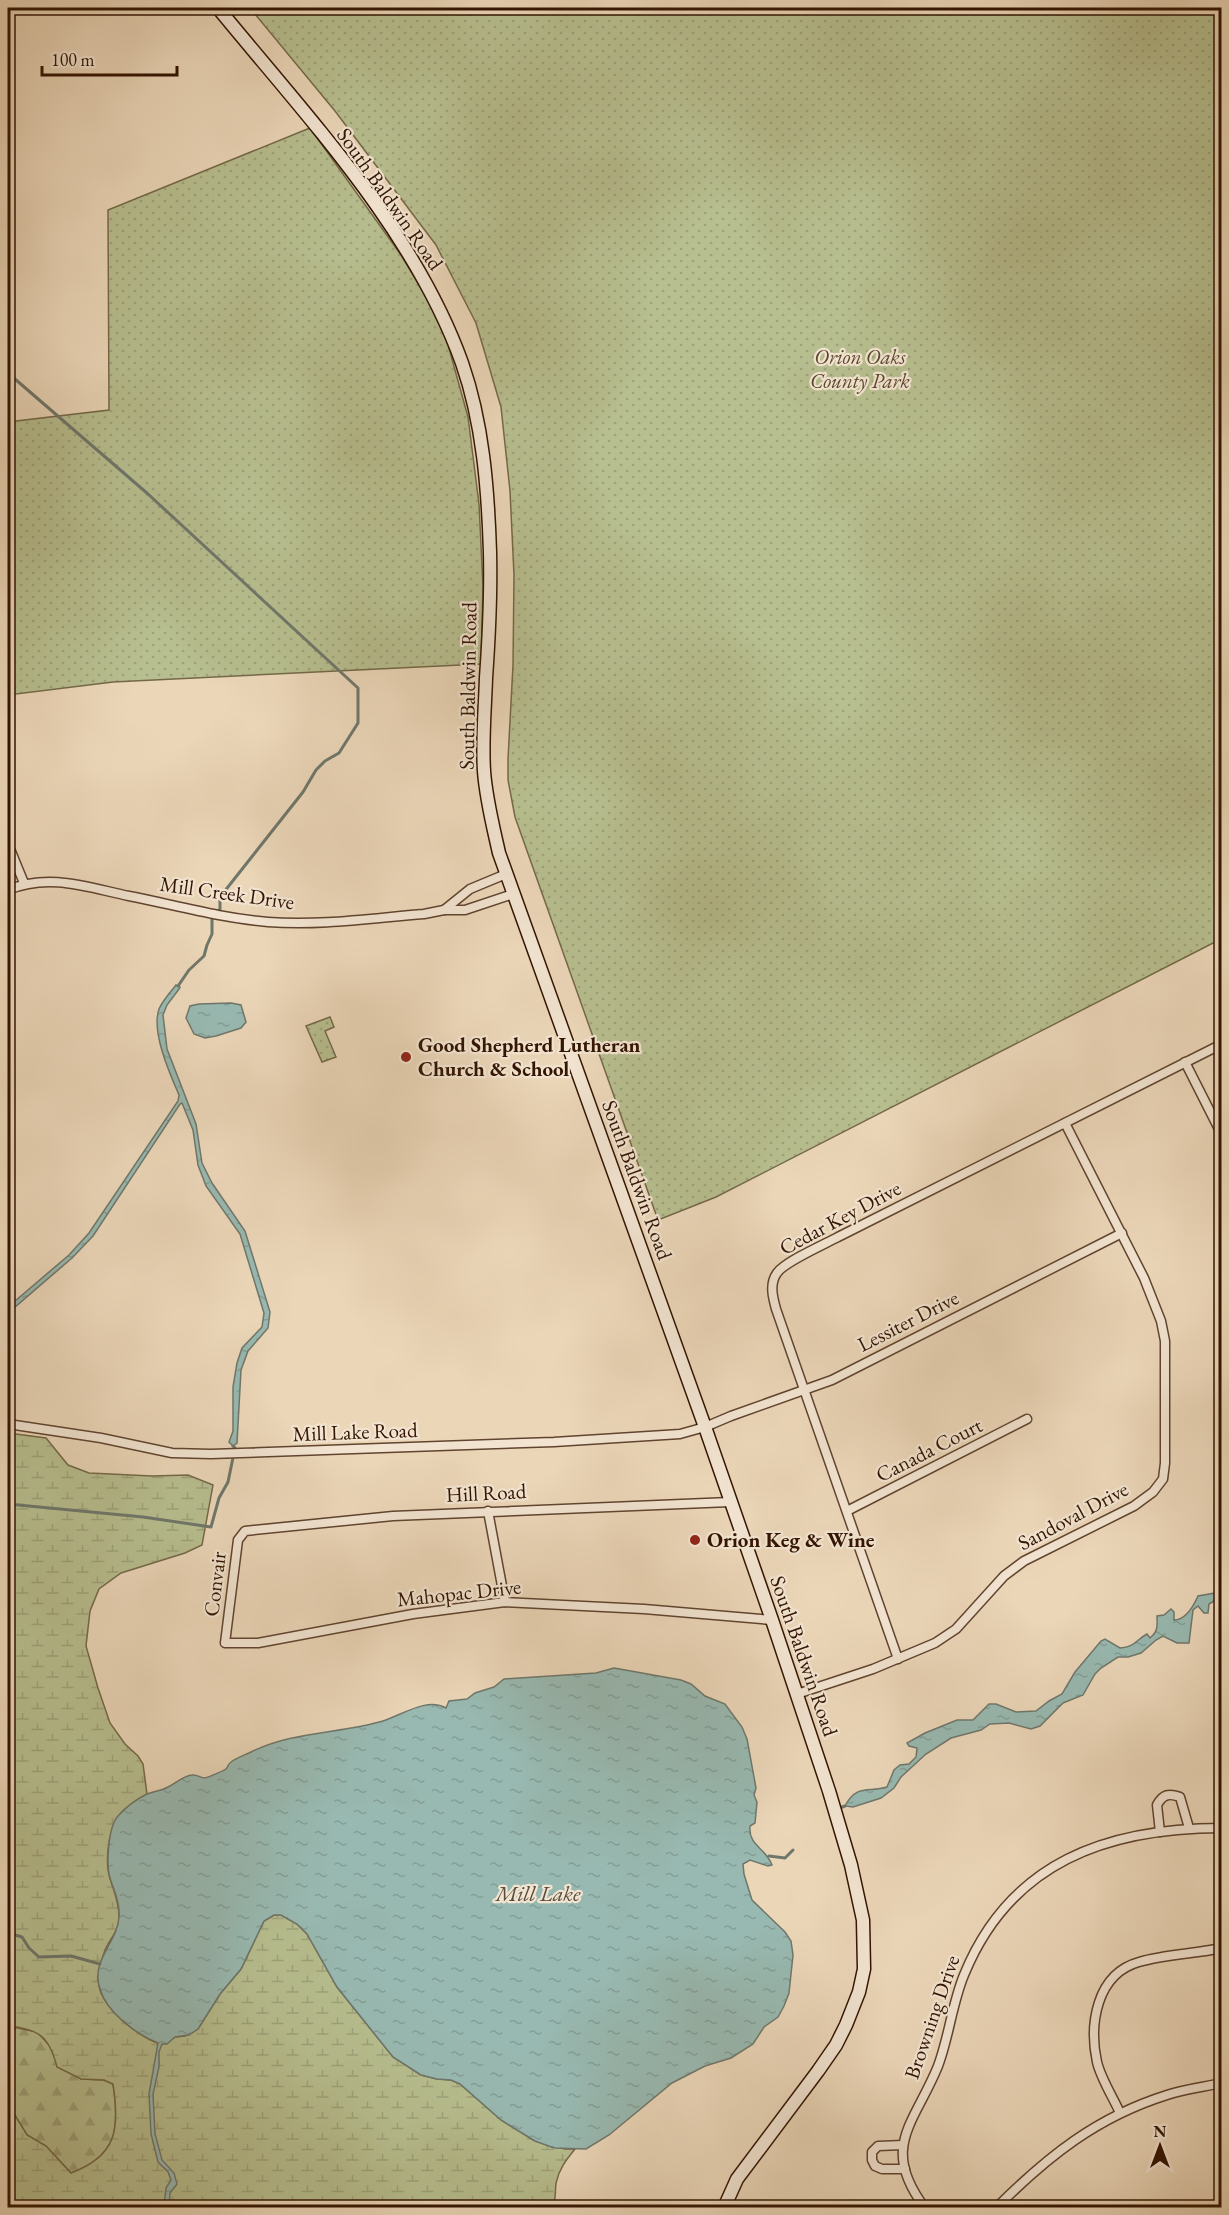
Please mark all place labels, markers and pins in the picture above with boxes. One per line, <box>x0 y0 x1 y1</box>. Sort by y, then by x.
place label: Good Shepherd Lutheran Church & School <box>418 1031 641 1082</box>
marker: Good Shepherd Lutheran Church & School <box>399 1050 413 1064</box>
place label: Orion Keg & Wine <box>707 1526 875 1553</box>
marker: Orion Keg & Wine <box>688 1533 702 1547</box>

